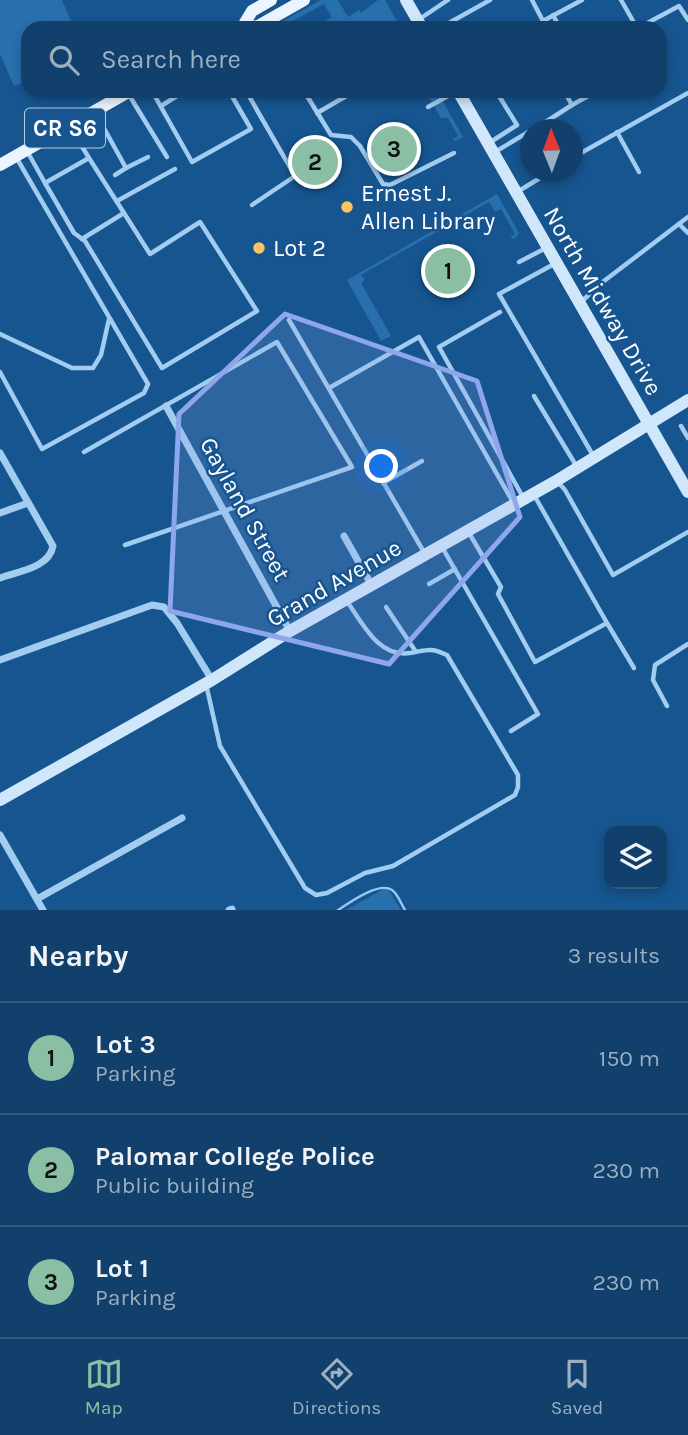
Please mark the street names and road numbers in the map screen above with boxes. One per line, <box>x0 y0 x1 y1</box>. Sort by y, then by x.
road number: CR S6 <box>25 108 105 148</box>
street label: North Midway Drive <box>538 202 668 400</box>
street label: Gayland Street <box>194 432 296 586</box>
street label: Grand Avenue <box>262 533 406 633</box>

